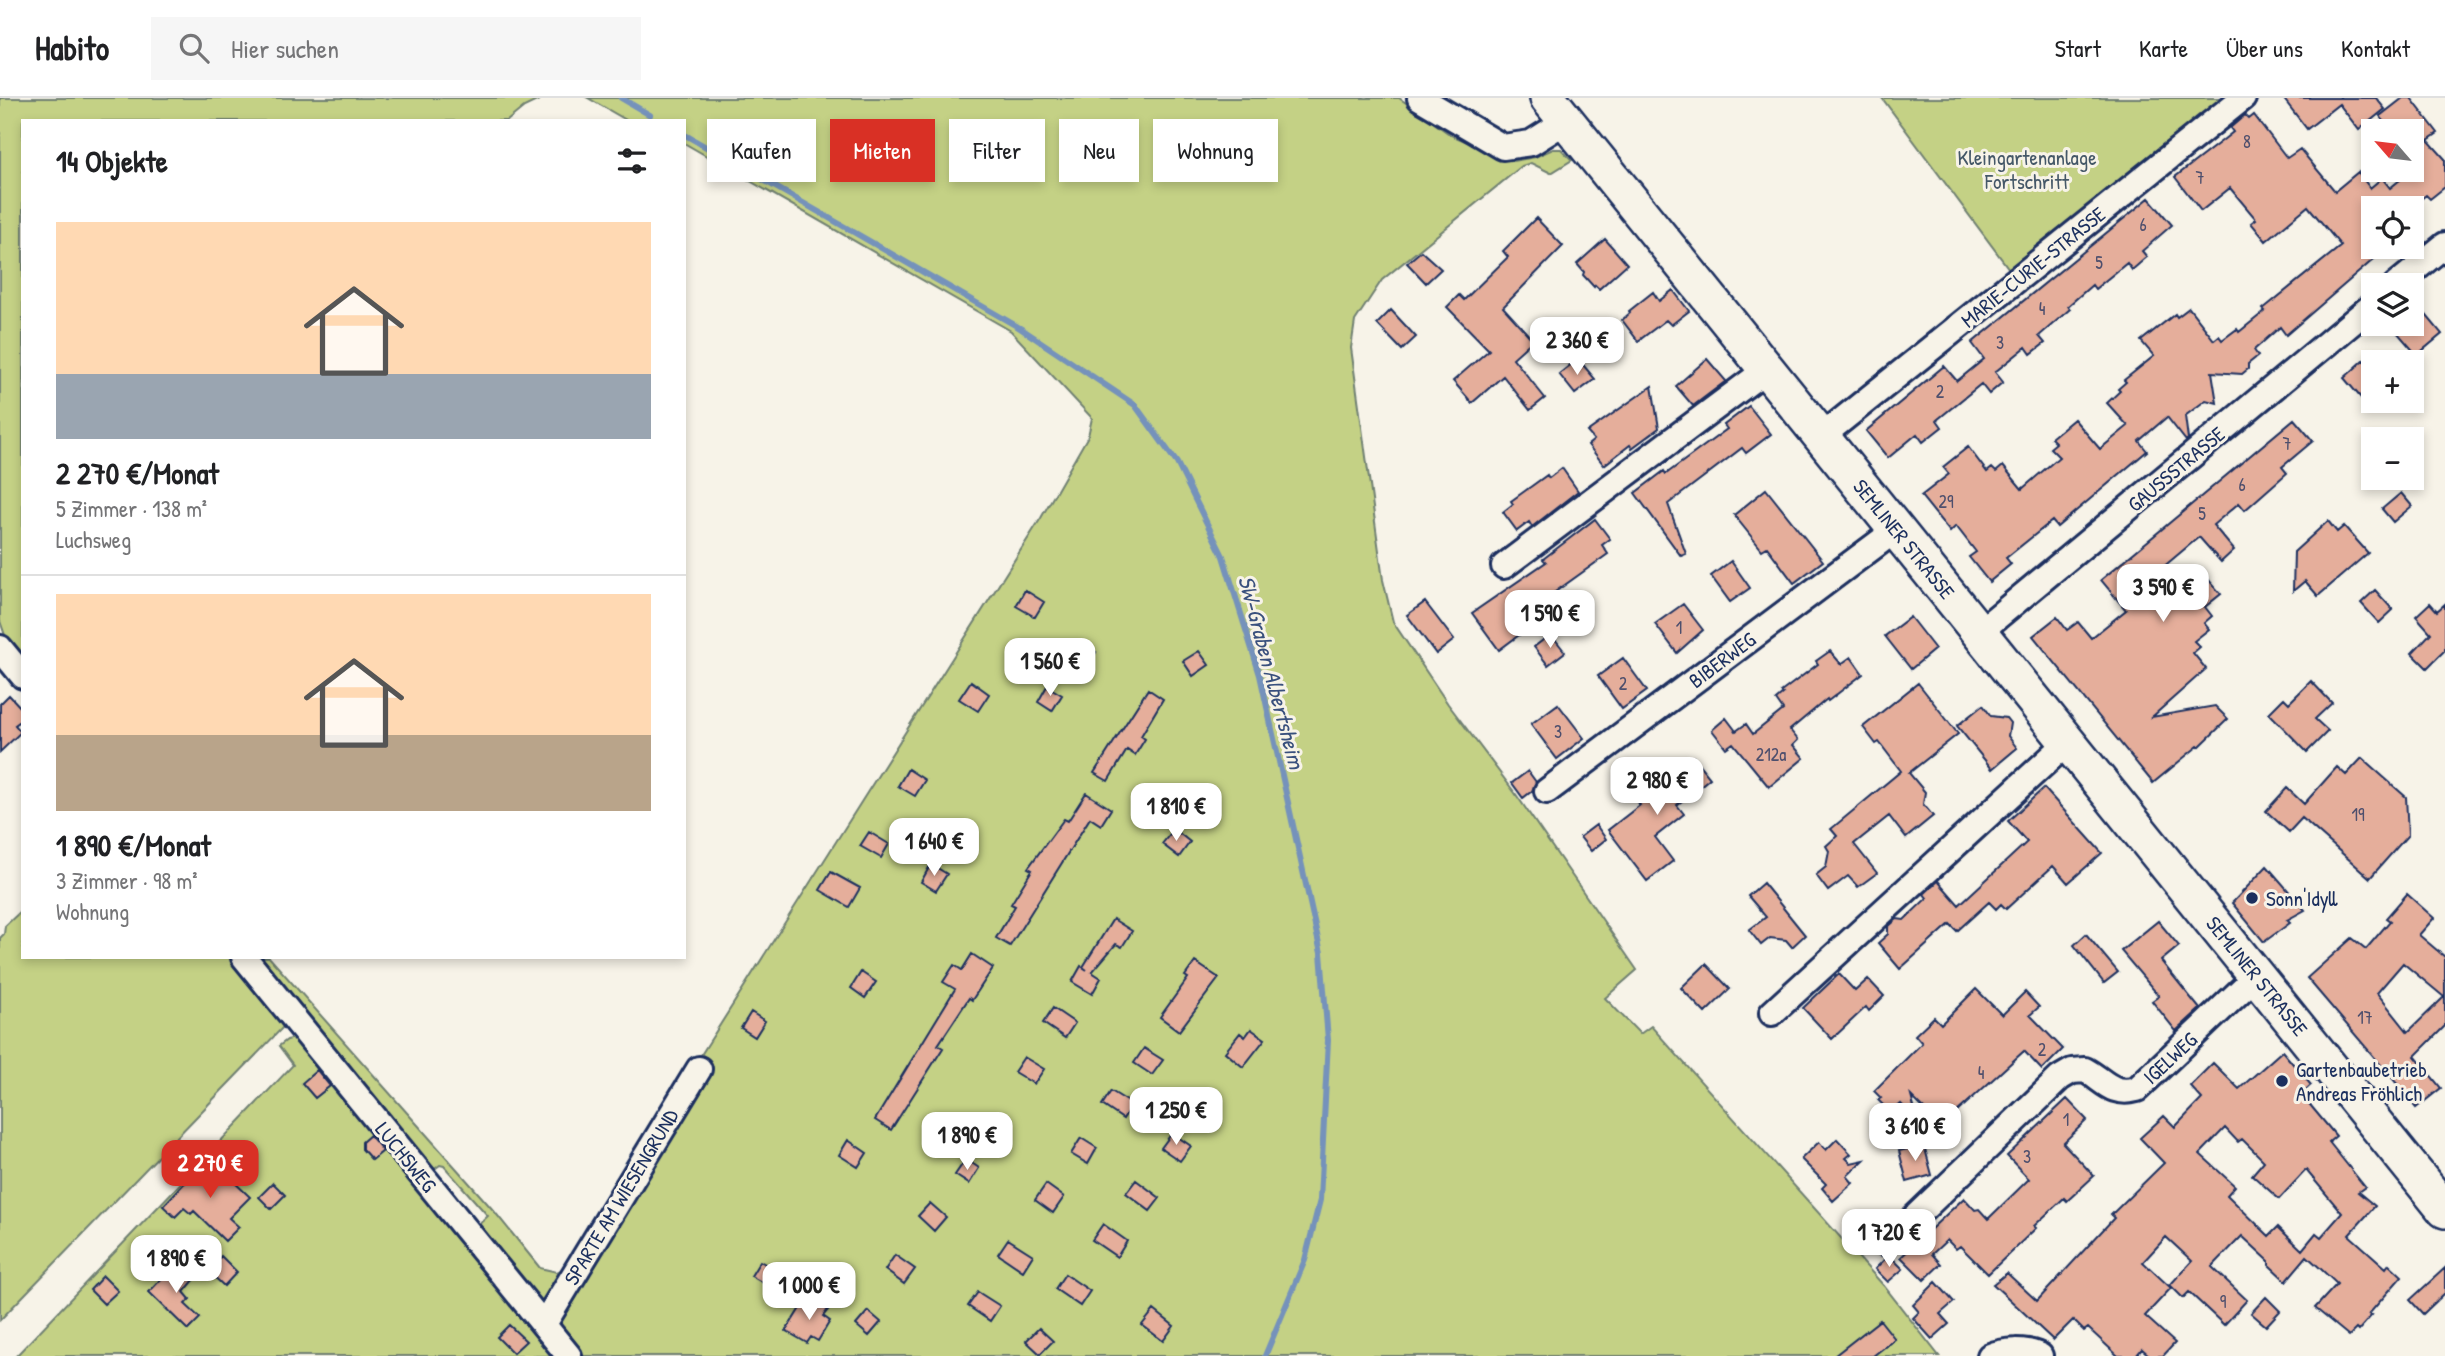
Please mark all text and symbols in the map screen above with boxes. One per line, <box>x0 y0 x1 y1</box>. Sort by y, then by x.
search box <box>151 17 641 80</box>
text: Habito <box>35 26 109 70</box>
icon: search <box>175 29 213 67</box>
text: Hier suchen <box>231 31 339 66</box>
text: Start <box>2055 32 2101 64</box>
text: Karte <box>2139 32 2188 64</box>
text: Über uns <box>2226 32 2303 64</box>
text: Kontakt <box>2341 32 2410 64</box>
chip: Kaufen <box>707 119 816 182</box>
chip: Mieten <box>830 119 935 182</box>
chip: Filter <box>949 119 1045 182</box>
chip: Neu <box>1059 119 1139 182</box>
chip: Wohnung <box>1153 119 1278 182</box>
north arrow <box>2361 119 2424 182</box>
map controls <box>2361 119 2424 490</box>
house number: 8 <box>2243 129 2251 154</box>
text: 14 Objekte <box>56 141 168 181</box>
icon: filters <box>613 142 651 180</box>
park label: Kleingartenanlage Fortschritt <box>1957 143 2097 196</box>
house number: 7 <box>2196 165 2205 190</box>
button: locate <box>2361 196 2424 259</box>
street label: MARIE-CURIE-STRASSE <box>1955 200 2111 334</box>
house number: 6 <box>2139 212 2147 237</box>
house number: 5 <box>2095 250 2103 275</box>
icon: home <box>291 268 417 394</box>
button: layers <box>2361 273 2424 336</box>
house number: 4 <box>2039 296 2046 321</box>
pin: 2 360 € <box>1512 317 1642 377</box>
text: 2 360 € <box>1546 324 1608 355</box>
house number: 3 <box>1996 330 2004 355</box>
button: + <box>2361 350 2424 413</box>
house number: 2 <box>1936 379 1945 404</box>
street label: GAUSSSTRASSE <box>2121 420 2231 518</box>
button: − <box>2361 427 2424 490</box>
house number: 7 <box>2283 431 2292 456</box>
text: 2 270 €/Monat <box>56 453 219 493</box>
house number: 6 <box>2238 472 2246 497</box>
street label: SEMLINER STRASSE <box>1847 473 1961 605</box>
house number: 29 <box>1938 489 1954 514</box>
text: 5 Zimmer · 138 m² <box>56 493 207 524</box>
house number: 5 <box>2198 501 2206 526</box>
text: Luchsweg <box>56 524 131 555</box>
pin: 3 590 € <box>2098 564 2228 624</box>
text: 3 590 € <box>2133 571 2193 602</box>
water label: SW-Graben Albertsheim <box>1231 572 1313 773</box>
pin: 1 590 € <box>1485 590 1615 650</box>
text: 1 590 € <box>1521 597 1579 628</box>
house number: 1 <box>1676 615 1682 640</box>
street label: BIBERWEG <box>1682 625 1762 695</box>
pin: 1 560 € <box>985 638 1115 698</box>
icon: home <box>291 640 417 766</box>
text: 1 560 € <box>1020 645 1080 676</box>
house number: 2 <box>1619 671 1628 696</box>
house number: 3 <box>1554 719 1562 744</box>
house number: 212a <box>1756 742 1786 767</box>
pin: 2 980 € <box>1592 758 1722 817</box>
text: 2 980 € <box>1626 764 1688 795</box>
pin: 1 810 € <box>1111 784 1241 843</box>
text: 1 810 € <box>1147 790 1205 821</box>
house number: 19 <box>2351 802 2365 827</box>
pin: 1 640 € <box>869 818 999 878</box>
text: 1 890 €/Monat <box>56 825 211 865</box>
text: 1 640 € <box>905 825 963 856</box>
text: 3 Zimmer · 98 m² <box>56 865 198 896</box>
place label: Sonn'Idyll <box>2266 884 2339 913</box>
marker: Sonn'Idyll <box>2244 890 2260 906</box>
text: Wohnung <box>56 896 129 927</box>
street label: SEMLINER STRASSE <box>2200 910 2314 1042</box>
house number: 17 <box>2357 1005 2373 1030</box>
street label: IGELWEG <box>2137 1025 2203 1091</box>
house number: 2 <box>2038 1037 2047 1062</box>
place label: Gartenbaubetrieb Andreas Fröhlich <box>2296 1055 2427 1108</box>
house number: 4 <box>1978 1060 1985 1085</box>
marker: Gartenbaubetrieb Andreas Fröhlich <box>2274 1073 2290 1089</box>
pin: 1 250 € <box>1111 1088 1241 1147</box>
text: 1 250 € <box>1146 1094 1206 1125</box>
street label: SPARTE AM WIESENGRUND <box>557 1104 685 1290</box>
pin: 3 610 € <box>1850 1104 1980 1163</box>
house number: 1 <box>2063 1107 2069 1132</box>
text: 3 610 € <box>1885 1110 1945 1141</box>
pin: 1 890 € <box>902 1112 1032 1172</box>
street label: LUCHSWEG <box>369 1116 443 1198</box>
text: 1 890 € <box>938 1119 996 1150</box>
pin: 2 270 € <box>145 1140 275 1200</box>
house number: 3 <box>2023 1144 2031 1169</box>
text: 2 270 € <box>178 1147 242 1178</box>
pin: 1 720 € <box>1824 1210 1954 1269</box>
text: 1 720 € <box>1858 1216 1920 1247</box>
pin: 1 890 € <box>111 1236 241 1295</box>
text: 1 890 € <box>147 1242 205 1273</box>
pin: 1 000 € <box>744 1262 874 1322</box>
text: 1 000 € <box>779 1269 839 1300</box>
house number: 9 <box>2220 1289 2227 1314</box>

